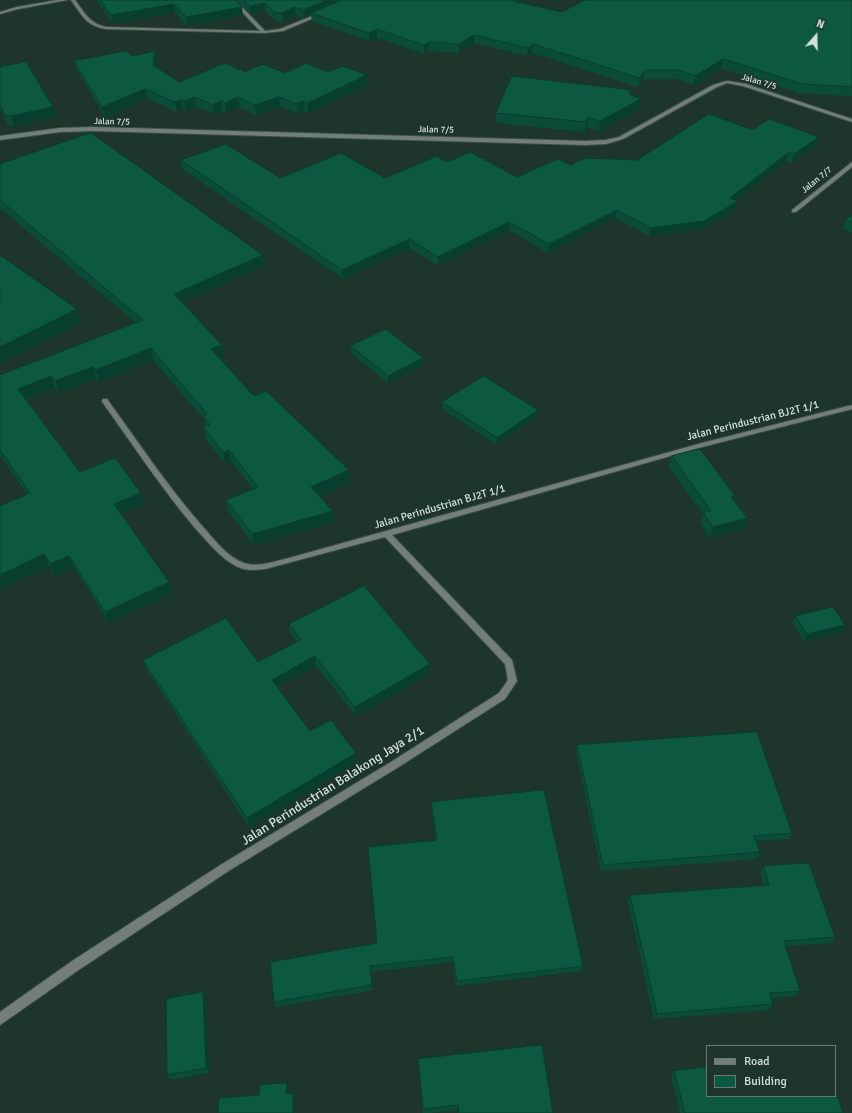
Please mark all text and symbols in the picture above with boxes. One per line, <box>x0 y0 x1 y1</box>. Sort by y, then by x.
north arrow <box>796 16 836 56</box>
text: N <box>814 17 826 32</box>
street label: Jalan 7/5 <box>740 72 778 92</box>
street label: Jalan 7/5 <box>94 116 130 128</box>
street label: Jalan 7/5 <box>418 124 454 136</box>
street label: Jalan 7/7 <box>800 164 834 196</box>
street label: Jalan Perindustrian BJ2T 1/1 <box>686 398 820 444</box>
street label: Jalan Perindustrian BJ2T 1/1 <box>373 482 507 532</box>
street label: Jalan Perindustrian Balakong Jaya 2/1 <box>239 723 427 849</box>
legend <box>706 1045 836 1097</box>
text: Road <box>744 1054 770 1069</box>
text: Building <box>744 1074 787 1089</box>

